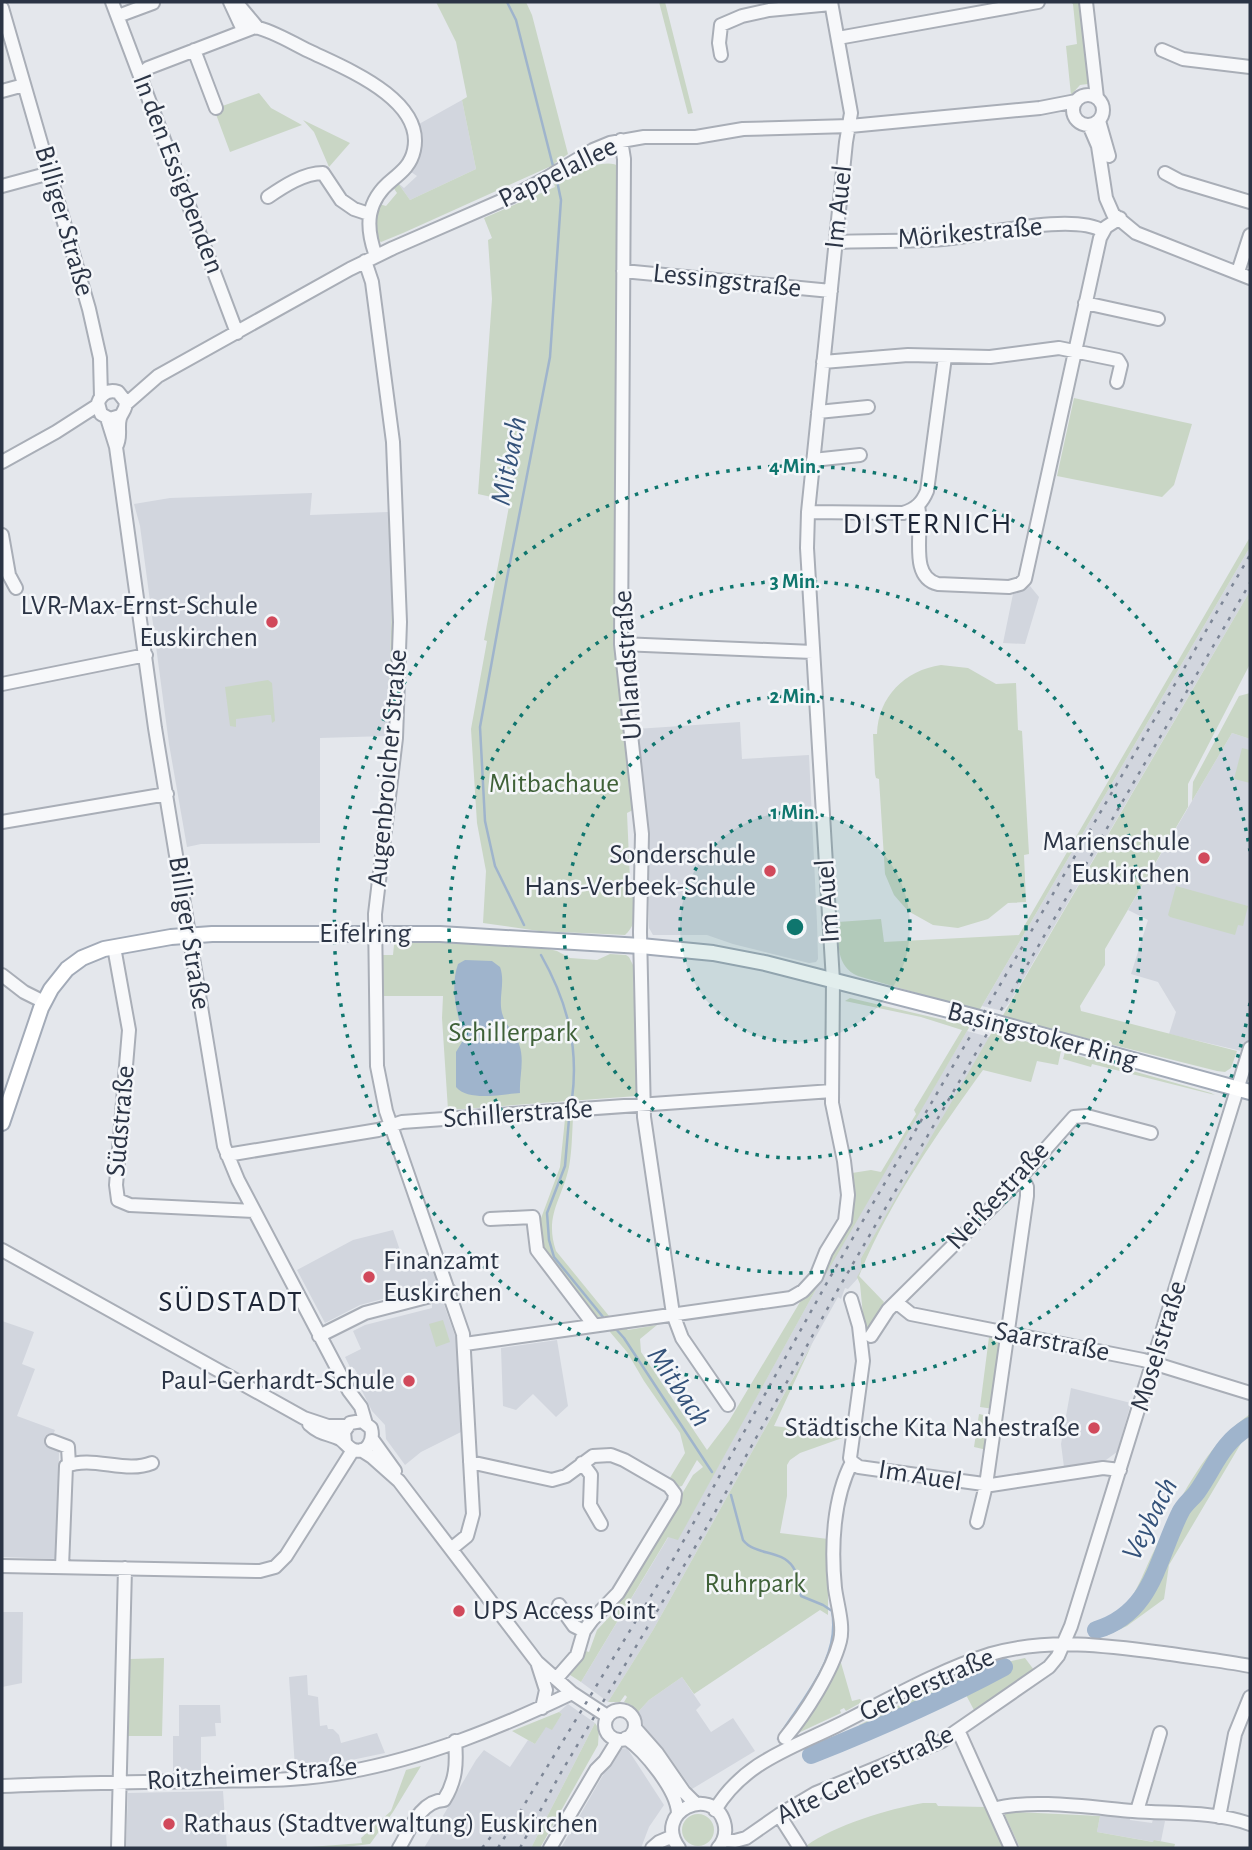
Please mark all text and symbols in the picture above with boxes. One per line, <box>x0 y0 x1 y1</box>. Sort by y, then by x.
street label: In den Essigbenden <box>127 70 229 278</box>
street label: Pappelallee <box>494 132 622 214</box>
street label: Billiger Straße <box>29 143 99 299</box>
street label: Im Auel <box>821 164 857 250</box>
street label: Mörikestraße <box>896 213 1044 253</box>
street label: Lessingstraße <box>651 259 803 303</box>
water label: Mitbach <box>486 414 532 508</box>
text: 4 Min. <box>769 456 821 477</box>
district label: DISTERNICH <box>842 509 1014 539</box>
text: 3 Min. <box>770 571 820 592</box>
street label: Uhlandstraße <box>609 589 647 741</box>
place label: LVR-Max-Ernst-Schule Euskirchen <box>20 592 258 652</box>
marker: LVR-Max-Ernst-Schule Euskirchen <box>264 614 280 630</box>
street label: Augenbroicher Straße <box>364 648 412 888</box>
text: 2 Min. <box>769 686 821 707</box>
park label: Mitbachaue <box>489 770 619 798</box>
text: 1 Min. <box>771 802 819 823</box>
place label: Marienschule Euskirchen <box>1043 828 1190 888</box>
place label: Sonderschule Hans-Verbeek-Schule <box>524 841 756 901</box>
marker: Marienschule Euskirchen <box>1196 850 1212 866</box>
street label: Billiger Straße <box>163 854 215 1012</box>
street label: Im Auel <box>811 858 845 944</box>
marker: Sonderschule Hans-Verbeek-Schule <box>762 863 778 879</box>
centre of rings <box>783 915 807 939</box>
street label: Eifelring <box>319 920 411 948</box>
street label: Basingstoker Ring <box>944 997 1140 1075</box>
park label: Schillerpark <box>448 1019 578 1047</box>
street label: Südstraße <box>102 1064 140 1178</box>
street label: Schillerstraße <box>442 1095 594 1133</box>
street label: Neißestraße <box>941 1137 1055 1255</box>
place label: Finanzamt Euskirchen <box>383 1247 502 1307</box>
marker: Finanzamt Euskirchen <box>361 1269 377 1285</box>
street label: Moselstraße <box>1126 1277 1192 1415</box>
district label: SÜDSTADT <box>158 1286 304 1317</box>
street label: Saarstraße <box>992 1317 1112 1367</box>
water label: Mitbach <box>642 1341 716 1433</box>
place label: Paul-Gerhardt-Schule <box>160 1367 395 1395</box>
marker: Paul-Gerhardt-Schule <box>401 1373 417 1389</box>
place label: Städtische Kita Nahestraße <box>785 1414 1080 1442</box>
marker: Städtische Kita Nahestraße <box>1086 1420 1102 1436</box>
street label: Im Auel <box>876 1456 964 1496</box>
water label: Veybach <box>1117 1473 1183 1565</box>
park label: Ruhrpark <box>704 1570 806 1598</box>
place label: UPS Access Point <box>473 1597 656 1625</box>
marker: UPS Access Point <box>451 1603 467 1619</box>
street label: Gerberstraße <box>856 1643 998 1727</box>
street label: Alte Gerberstraße <box>772 1720 958 1830</box>
street label: Roitzheimer Straße <box>146 1753 358 1795</box>
place label: Rathaus (Stadtverwaltung) Euskirchen <box>183 1810 598 1838</box>
marker: Rathaus (Stadtverwaltung) Euskirchen <box>161 1816 177 1832</box>

